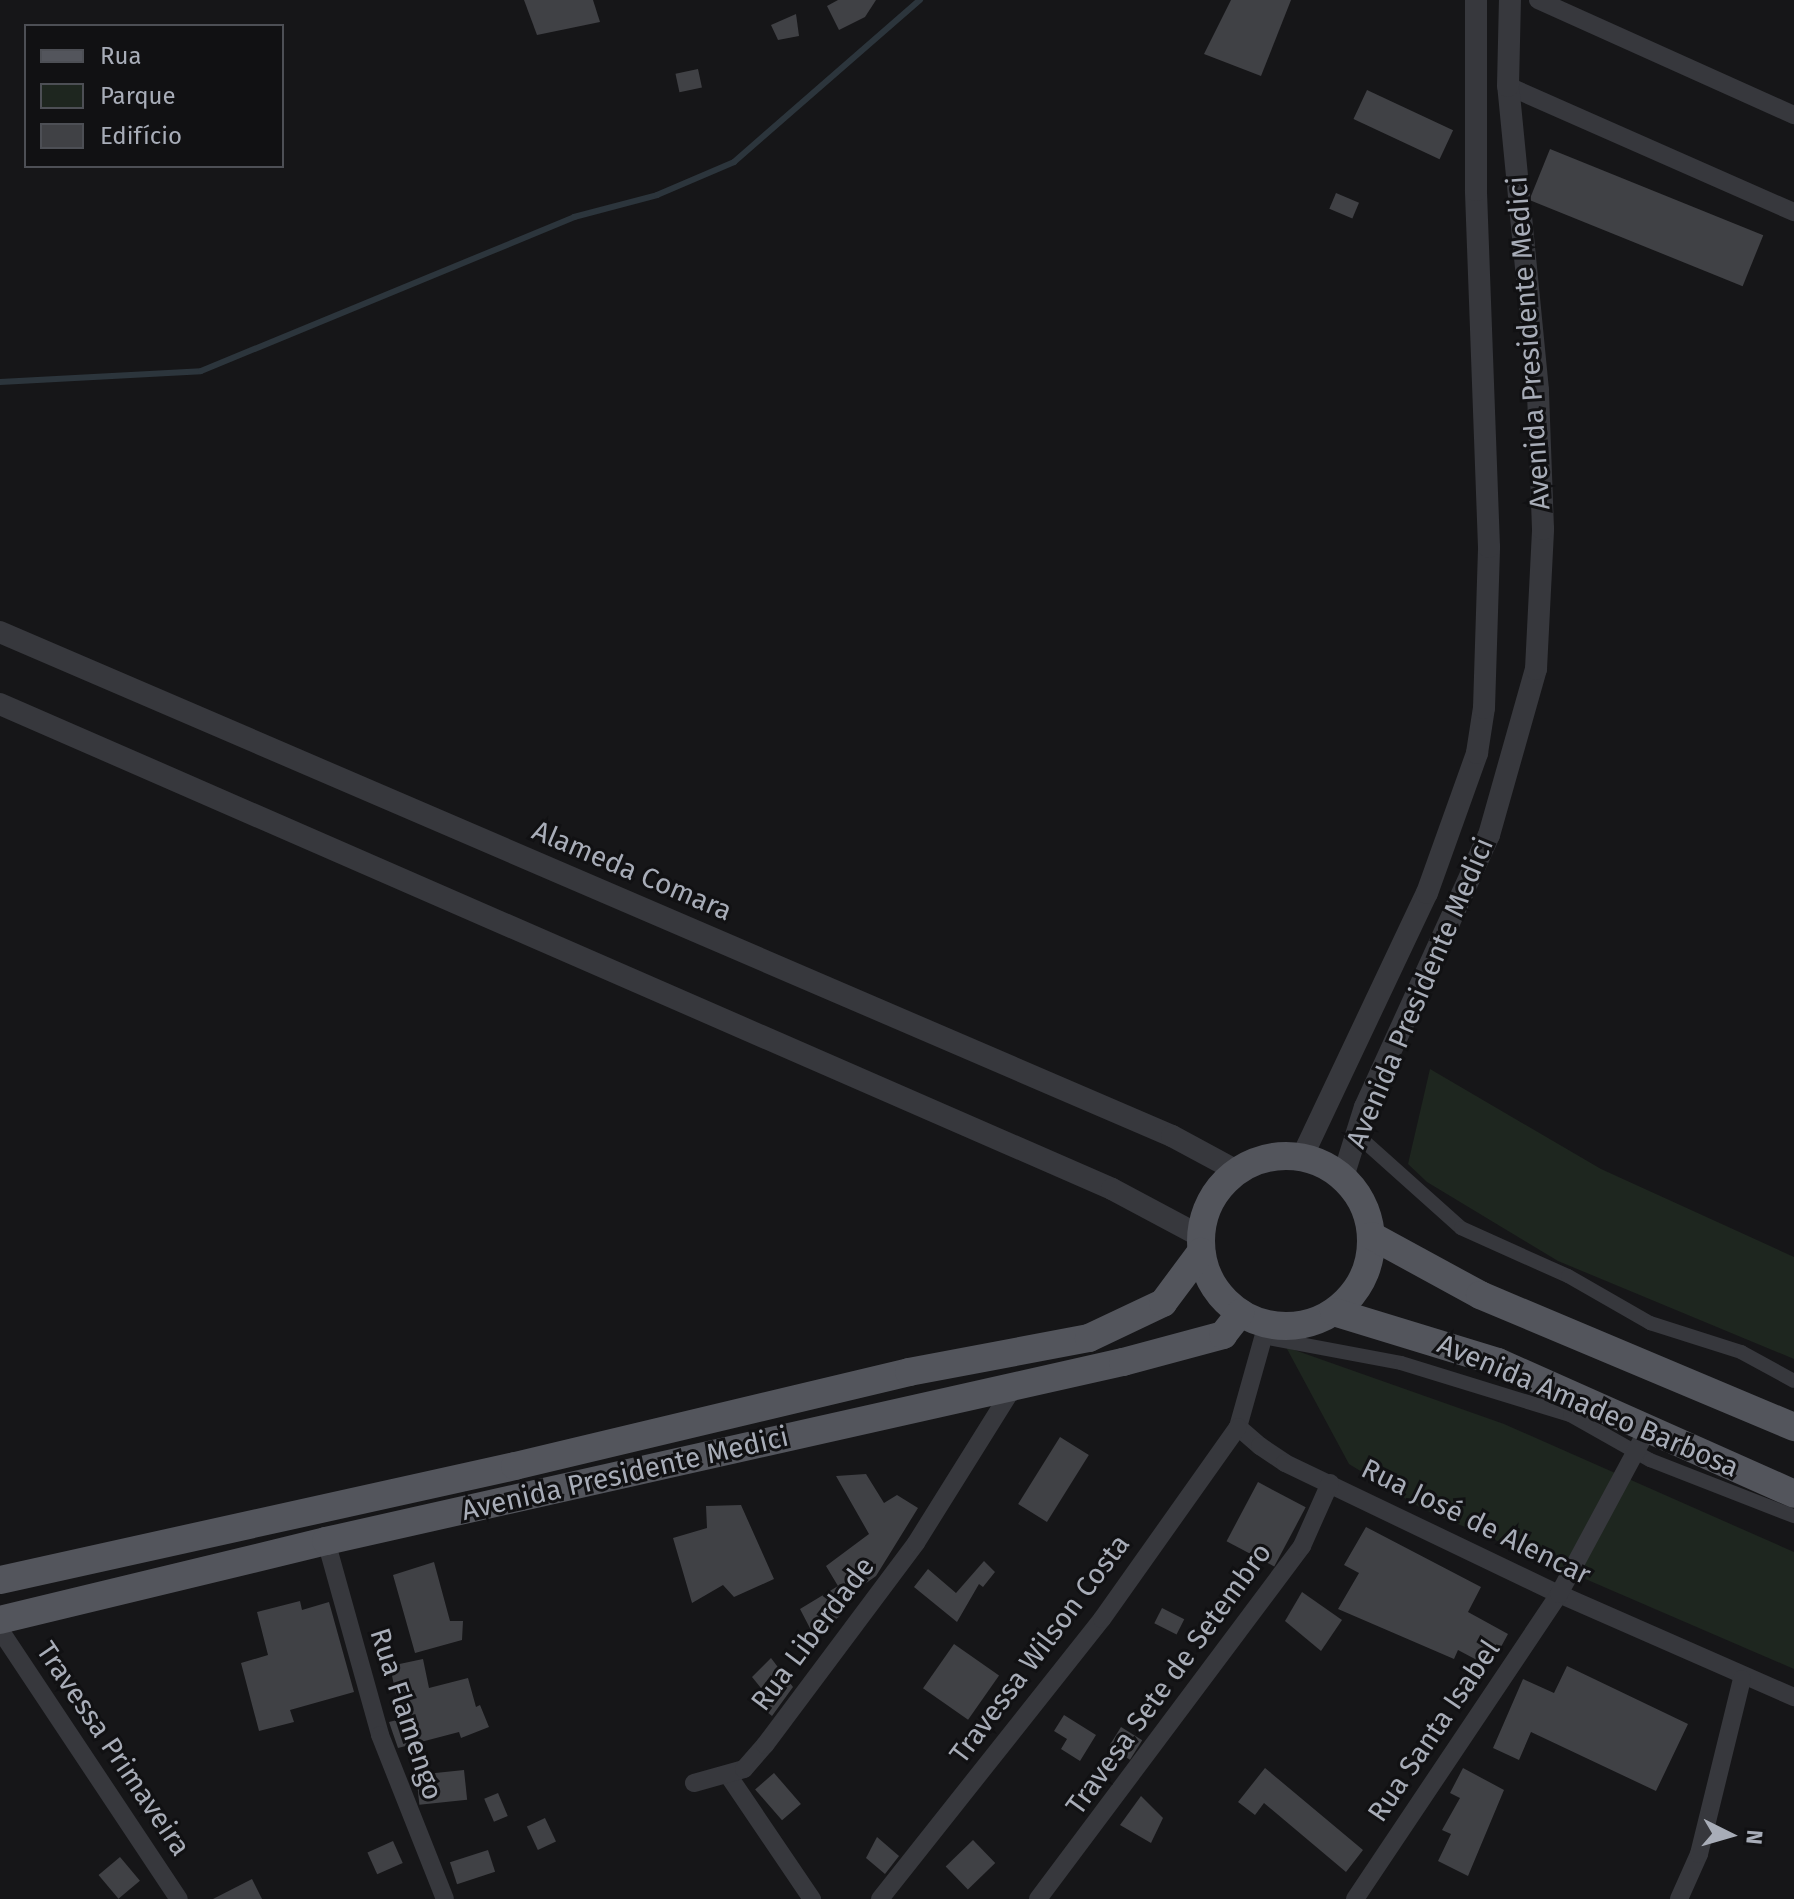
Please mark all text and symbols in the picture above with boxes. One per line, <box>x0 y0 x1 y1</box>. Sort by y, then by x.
legend <box>24 24 284 168</box>
text: Rua <box>100 42 142 70</box>
text: Parque <box>100 82 176 110</box>
text: Edifício <box>100 122 182 150</box>
street label: Avenida Presidente Medici <box>1501 175 1557 511</box>
street label: Alameda Comara <box>527 814 737 928</box>
street label: Avenida Presidente Medici <box>1339 833 1501 1153</box>
street label: Avenida Amadeo Barbosa <box>1432 1327 1744 1485</box>
street label: Avenida Presidente Medici <box>458 1420 792 1528</box>
street label: Rua José de Alencar <box>1356 1452 1596 1592</box>
street label: Travessa Wilson Costa <box>943 1528 1137 1770</box>
street label: Travesa Sete de Setembro <box>1059 1537 1279 1821</box>
street label: Rua Liberdade <box>744 1551 882 1717</box>
street label: Rua Flamengo <box>362 1624 450 1804</box>
street label: Rua Santa Isabel <box>1361 1634 1507 1828</box>
street label: Travessa Primaveira <box>29 1636 197 1862</box>
north arrow <box>1690 1795 1770 1875</box>
text: N <box>1740 1829 1768 1846</box>

